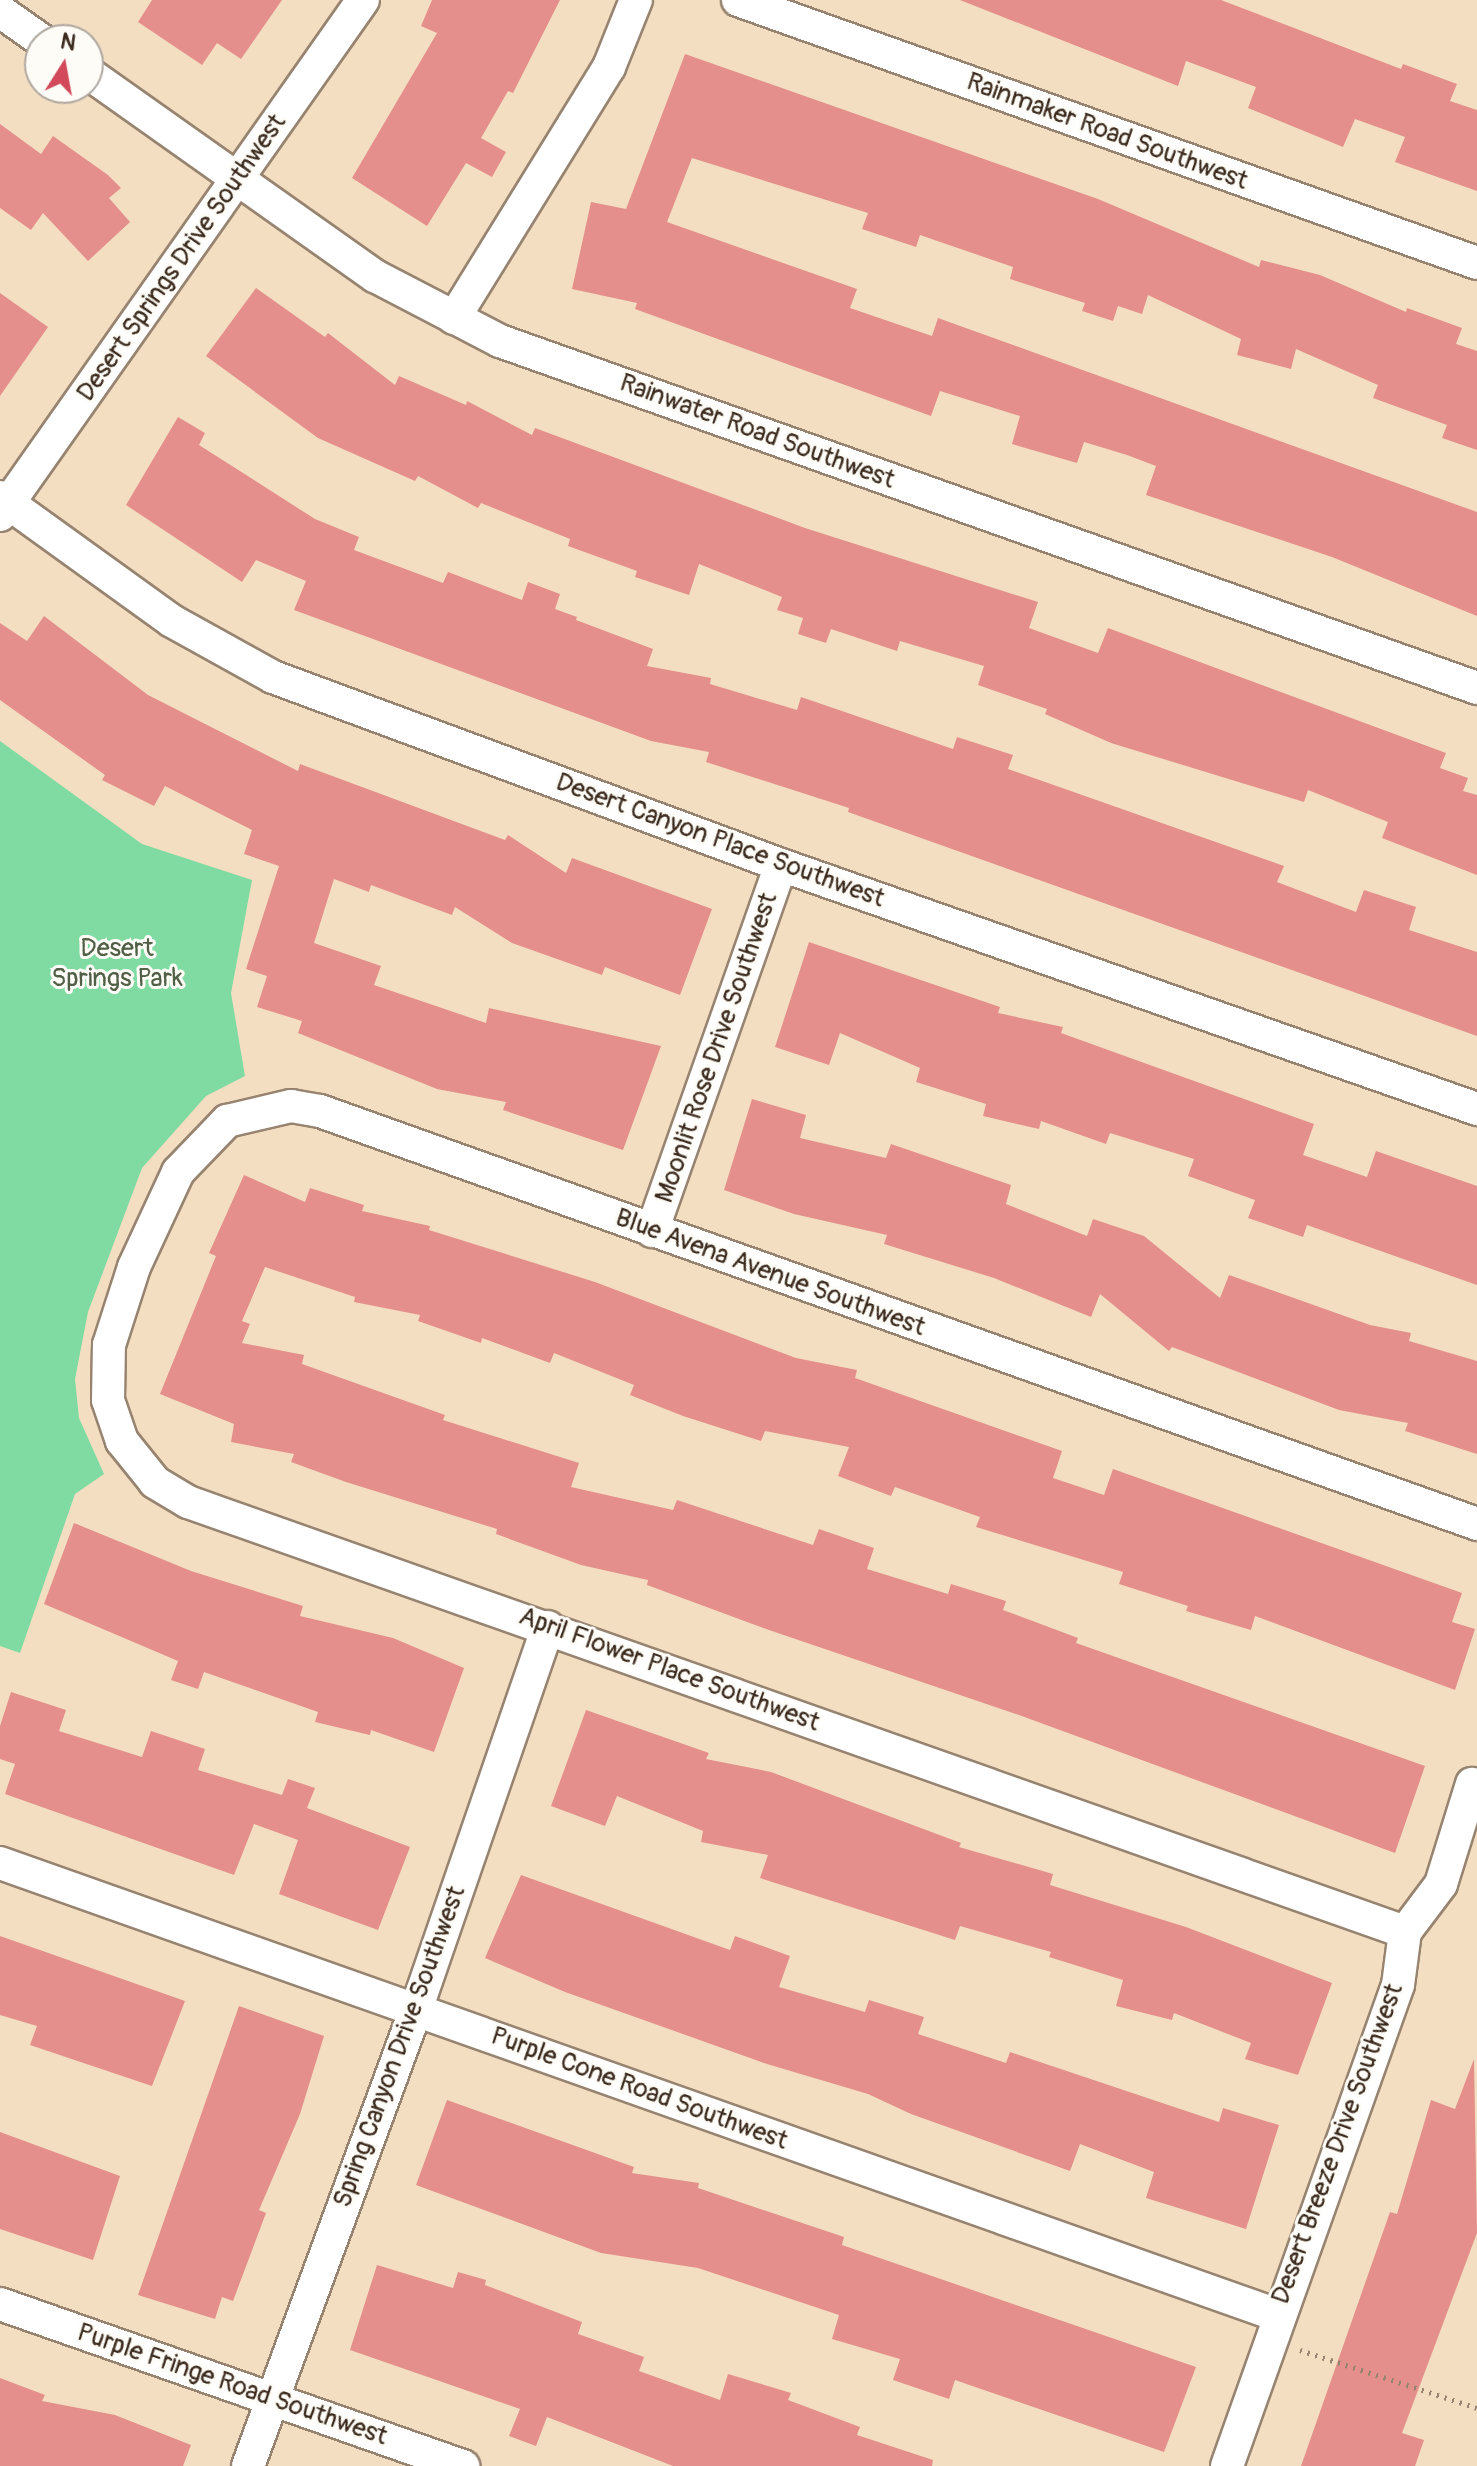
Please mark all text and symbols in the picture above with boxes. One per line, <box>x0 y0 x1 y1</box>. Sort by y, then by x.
north arrow <box>24 24 104 104</box>
text: N <box>58 27 78 58</box>
street label: Rainmaker Road Southwest <box>962 67 1252 197</box>
street label: Desert Springs Drive Southwest <box>71 108 293 408</box>
street label: Rainwater Road Southwest <box>615 368 899 496</box>
street label: Desert Canyon Place Southwest <box>551 767 889 915</box>
street label: Moonlit Rose Drive Southwest <box>649 889 785 1207</box>
park label: Desert Springs Park <box>51 933 183 994</box>
street label: Blue Avena Avenue Southwest <box>611 1202 929 1344</box>
street label: April Flower Place Southwest <box>515 1601 823 1739</box>
street label: Spring Canyon Drive Southwest <box>327 1882 473 2212</box>
street label: Desert Breeze Drive Southwest <box>1265 1980 1411 2308</box>
street label: Purple Cone Road Southwest <box>486 2021 792 2157</box>
street label: Purple Fringe Road Southwest <box>73 2317 391 2453</box>

